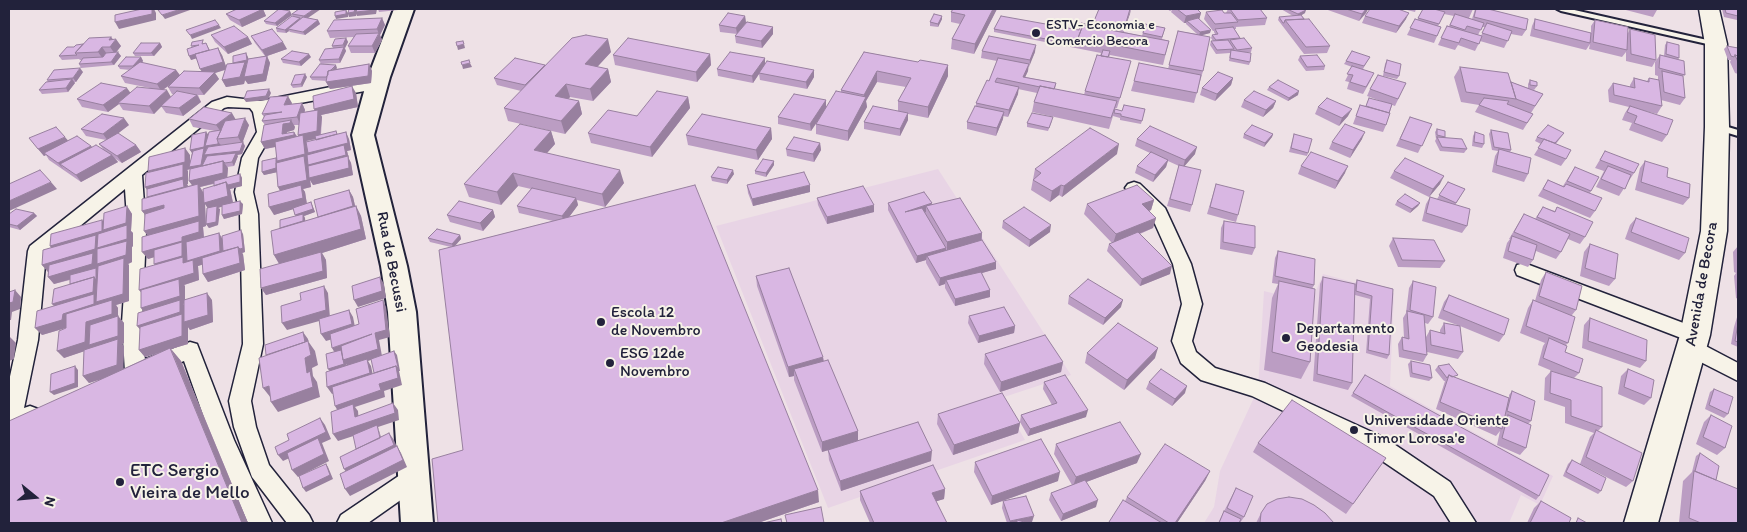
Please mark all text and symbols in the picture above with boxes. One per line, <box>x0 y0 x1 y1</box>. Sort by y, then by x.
place label: ESTV- Economia e Comercio Becora <box>1046 17 1155 49</box>
marker: ESTV- Economia e Comercio Becora <box>1030 27 1042 39</box>
street label: Rua de Becussi <box>372 210 410 314</box>
street label: Avenida de Becora <box>1682 220 1722 348</box>
place label: Escola 12 de Novembro <box>611 303 701 341</box>
marker: Escola 12 de Novembro <box>595 316 607 328</box>
place label: Departamento Geodesia <box>1296 319 1395 357</box>
marker: Departamento Geodesia <box>1280 332 1292 344</box>
place label: ESG 12de Novembro <box>620 344 690 382</box>
marker: ESG 12de Novembro <box>604 357 616 369</box>
place label: Universidade Oriente Timor Lorosa'e <box>1364 411 1509 449</box>
marker: Universidade Oriente Timor Lorosa'e <box>1348 424 1360 436</box>
place label: ETC Sergio Vieira de Mello <box>130 460 250 504</box>
north arrow <box>10 472 60 522</box>
marker: ETC Sergio Vieira de Mello <box>114 476 126 488</box>
text: N <box>40 495 59 509</box>

